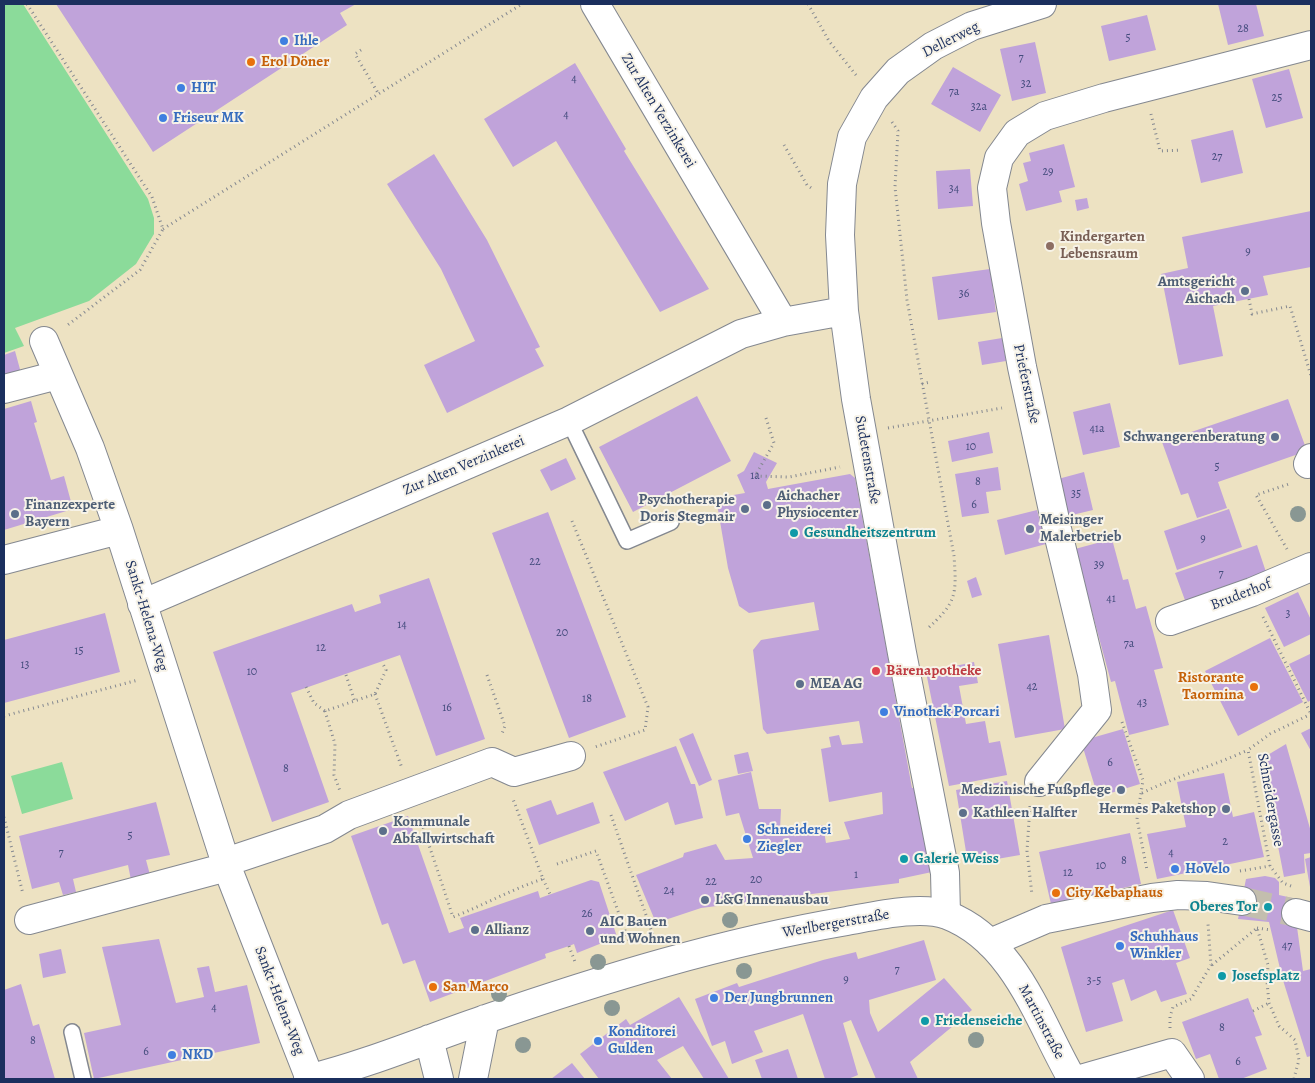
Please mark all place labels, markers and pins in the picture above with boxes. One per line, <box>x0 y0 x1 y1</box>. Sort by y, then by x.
place label: Ihle <box>294 32 319 50</box>
marker: Ihle <box>278 35 290 47</box>
place label: Erol Döner <box>261 53 329 71</box>
marker: Erol Döner <box>245 56 257 68</box>
place label: HIT <box>191 79 216 97</box>
marker: HIT <box>175 82 187 94</box>
place label: Friseur MK <box>173 109 244 127</box>
marker: Friseur MK <box>157 112 169 124</box>
place label: Kindergarten Lebensraum <box>1060 228 1145 263</box>
marker: Kindergarten Lebensraum <box>1044 240 1056 252</box>
place label: Amtsgericht Aichach <box>1158 273 1235 308</box>
marker: Amtsgericht Aichach <box>1239 285 1251 297</box>
place label: Schwangerenberatung <box>1123 428 1265 446</box>
marker: Schwangerenberatung <box>1269 431 1281 443</box>
place label: Aichacher Physiocenter <box>777 487 858 522</box>
place label: Psychotherapie Doris Stegmair <box>639 491 735 526</box>
place label: Finanzexperte Bayern <box>25 496 115 531</box>
marker: Aichacher Physiocenter <box>761 499 773 511</box>
marker: Psychotherapie Doris Stegmair <box>739 503 751 515</box>
marker: Finanzexperte Bayern <box>9 508 21 520</box>
place label: Meisinger Malerbetrieb <box>1040 511 1121 546</box>
marker: Meisinger Malerbetrieb <box>1024 523 1036 535</box>
place label: Gesundheitszentrum <box>804 524 936 542</box>
marker: Gesundheitszentrum <box>788 527 800 539</box>
place label: Bärenapotheke <box>886 662 981 680</box>
marker: Bärenapotheke <box>870 665 882 677</box>
place label: Ristorante Taormina <box>1178 669 1244 704</box>
place label: MEA AG <box>810 675 863 693</box>
marker: MEA AG <box>794 678 806 690</box>
marker: Ristorante Taormina <box>1248 681 1260 693</box>
place label: Vinothek Porcari <box>894 703 1000 721</box>
marker: Vinothek Porcari <box>878 706 890 718</box>
place label: Medizinische Fußpflege <box>961 781 1111 799</box>
marker: Medizinische Fußpflege <box>1115 784 1127 796</box>
place label: Hermes Paketshop <box>1099 800 1216 818</box>
marker: Hermes Paketshop <box>1220 803 1232 815</box>
place label: Kathleen Halfter <box>973 804 1077 822</box>
marker: Kathleen Halfter <box>957 807 969 819</box>
place label: Kommunale Abfallwirtschaft <box>393 813 495 848</box>
place label: Schneiderei Ziegler <box>757 821 831 856</box>
marker: Kommunale Abfallwirtschaft <box>377 825 389 837</box>
marker: Schneiderei Ziegler <box>741 833 753 845</box>
place label: Galerie Weiss <box>914 850 999 868</box>
marker: Galerie Weiss <box>898 853 910 865</box>
place label: HoVelo <box>1185 860 1230 878</box>
marker: HoVelo <box>1169 863 1181 875</box>
place label: City Kebaphaus <box>1066 884 1163 902</box>
marker: City Kebaphaus <box>1050 887 1062 899</box>
place label: L&G Innenausbau <box>715 891 828 909</box>
marker: L&G Innenausbau <box>699 894 711 906</box>
place label: Oberes Tor <box>1190 898 1258 916</box>
marker: Oberes Tor <box>1262 901 1274 913</box>
place label: AIC Bauen und Wohnen <box>600 913 680 948</box>
place label: Allianz <box>485 921 529 939</box>
marker: Allianz <box>469 924 481 936</box>
marker: AIC Bauen und Wohnen <box>584 925 596 937</box>
place label: Schuhhaus Winkler <box>1130 928 1198 963</box>
marker: Schuhhaus Winkler <box>1114 940 1126 952</box>
place label: Josefsplatz <box>1232 967 1300 985</box>
marker: Josefsplatz <box>1216 970 1228 982</box>
place label: San Marco <box>443 978 509 996</box>
marker: San Marco <box>427 981 439 993</box>
place label: Der Jungbrunnen <box>724 989 833 1007</box>
marker: Der Jungbrunnen <box>708 992 720 1004</box>
place label: Friedenseiche <box>935 1012 1022 1030</box>
marker: Friedenseiche <box>919 1015 931 1027</box>
place label: Konditorei Gulden <box>608 1023 676 1058</box>
marker: Konditorei Gulden <box>592 1035 604 1047</box>
place label: NKD <box>182 1046 213 1064</box>
marker: NKD <box>166 1049 178 1061</box>

